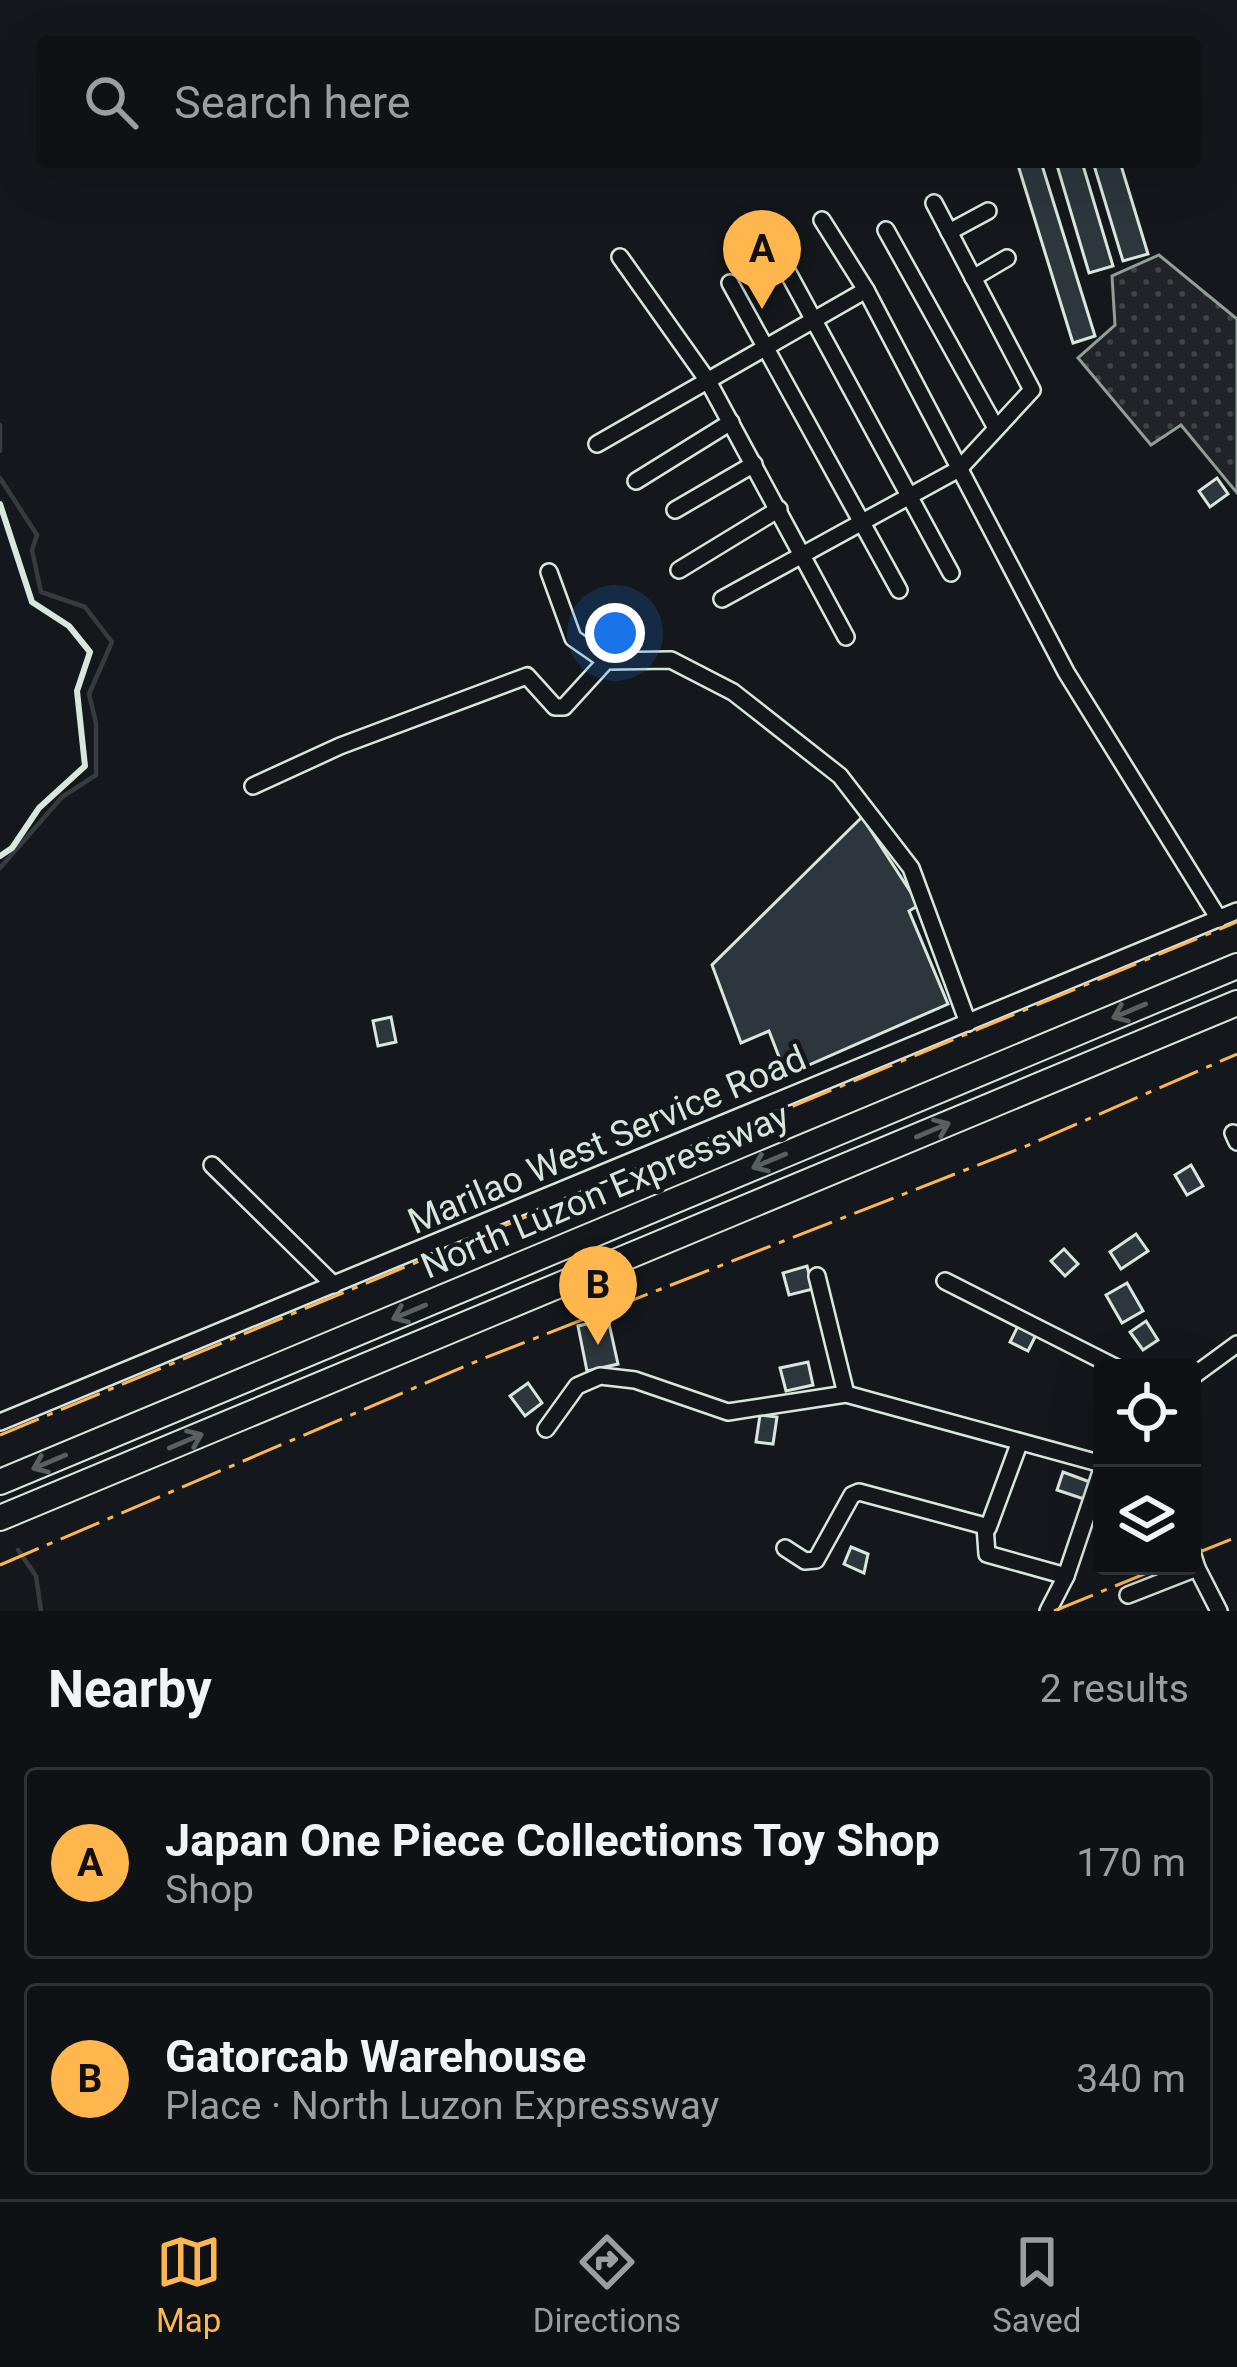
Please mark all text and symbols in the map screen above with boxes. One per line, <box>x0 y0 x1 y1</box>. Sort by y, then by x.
search box <box>36 36 1201 168</box>
icon: search <box>78 69 144 135</box>
text: Search here <box>174 76 411 129</box>
pin: A <box>723 210 801 309</box>
your location <box>585 603 645 663</box>
one-way arrow <box>1112 1002 1148 1024</box>
street label: Marilao West Service Road <box>402 1037 812 1243</box>
street label: North Luzon Expressway <box>415 1094 795 1288</box>
one-way arrow <box>914 1118 951 1139</box>
one-way arrow <box>752 1152 788 1174</box>
pin: B <box>559 1246 637 1345</box>
one-way arrow <box>392 1302 428 1324</box>
map controls <box>1093 1359 1201 1575</box>
button: locate <box>1093 1359 1201 1467</box>
one-way arrow <box>166 1429 203 1450</box>
one-way arrow <box>31 1453 68 1474</box>
button: layers <box>1093 1467 1201 1575</box>
text: Nearby <box>48 1660 212 1719</box>
text: 2 results <box>1040 1666 1189 1712</box>
text: Japan One Piece Collections Toy Shop <box>165 1814 940 1867</box>
text: A <box>77 1840 103 1886</box>
text: 170 m <box>1076 1840 1186 1886</box>
text: Shop <box>165 1867 254 1913</box>
text: Gatorcab Warehouse <box>165 2030 586 2083</box>
text: B <box>78 2056 102 2102</box>
text: 340 m <box>1076 2056 1186 2102</box>
text: Place · North Luzon Expressway <box>165 2083 719 2129</box>
tab: Map <box>156 2229 222 2340</box>
tab: Directions <box>533 2229 681 2340</box>
tab: Saved <box>992 2229 1081 2340</box>

